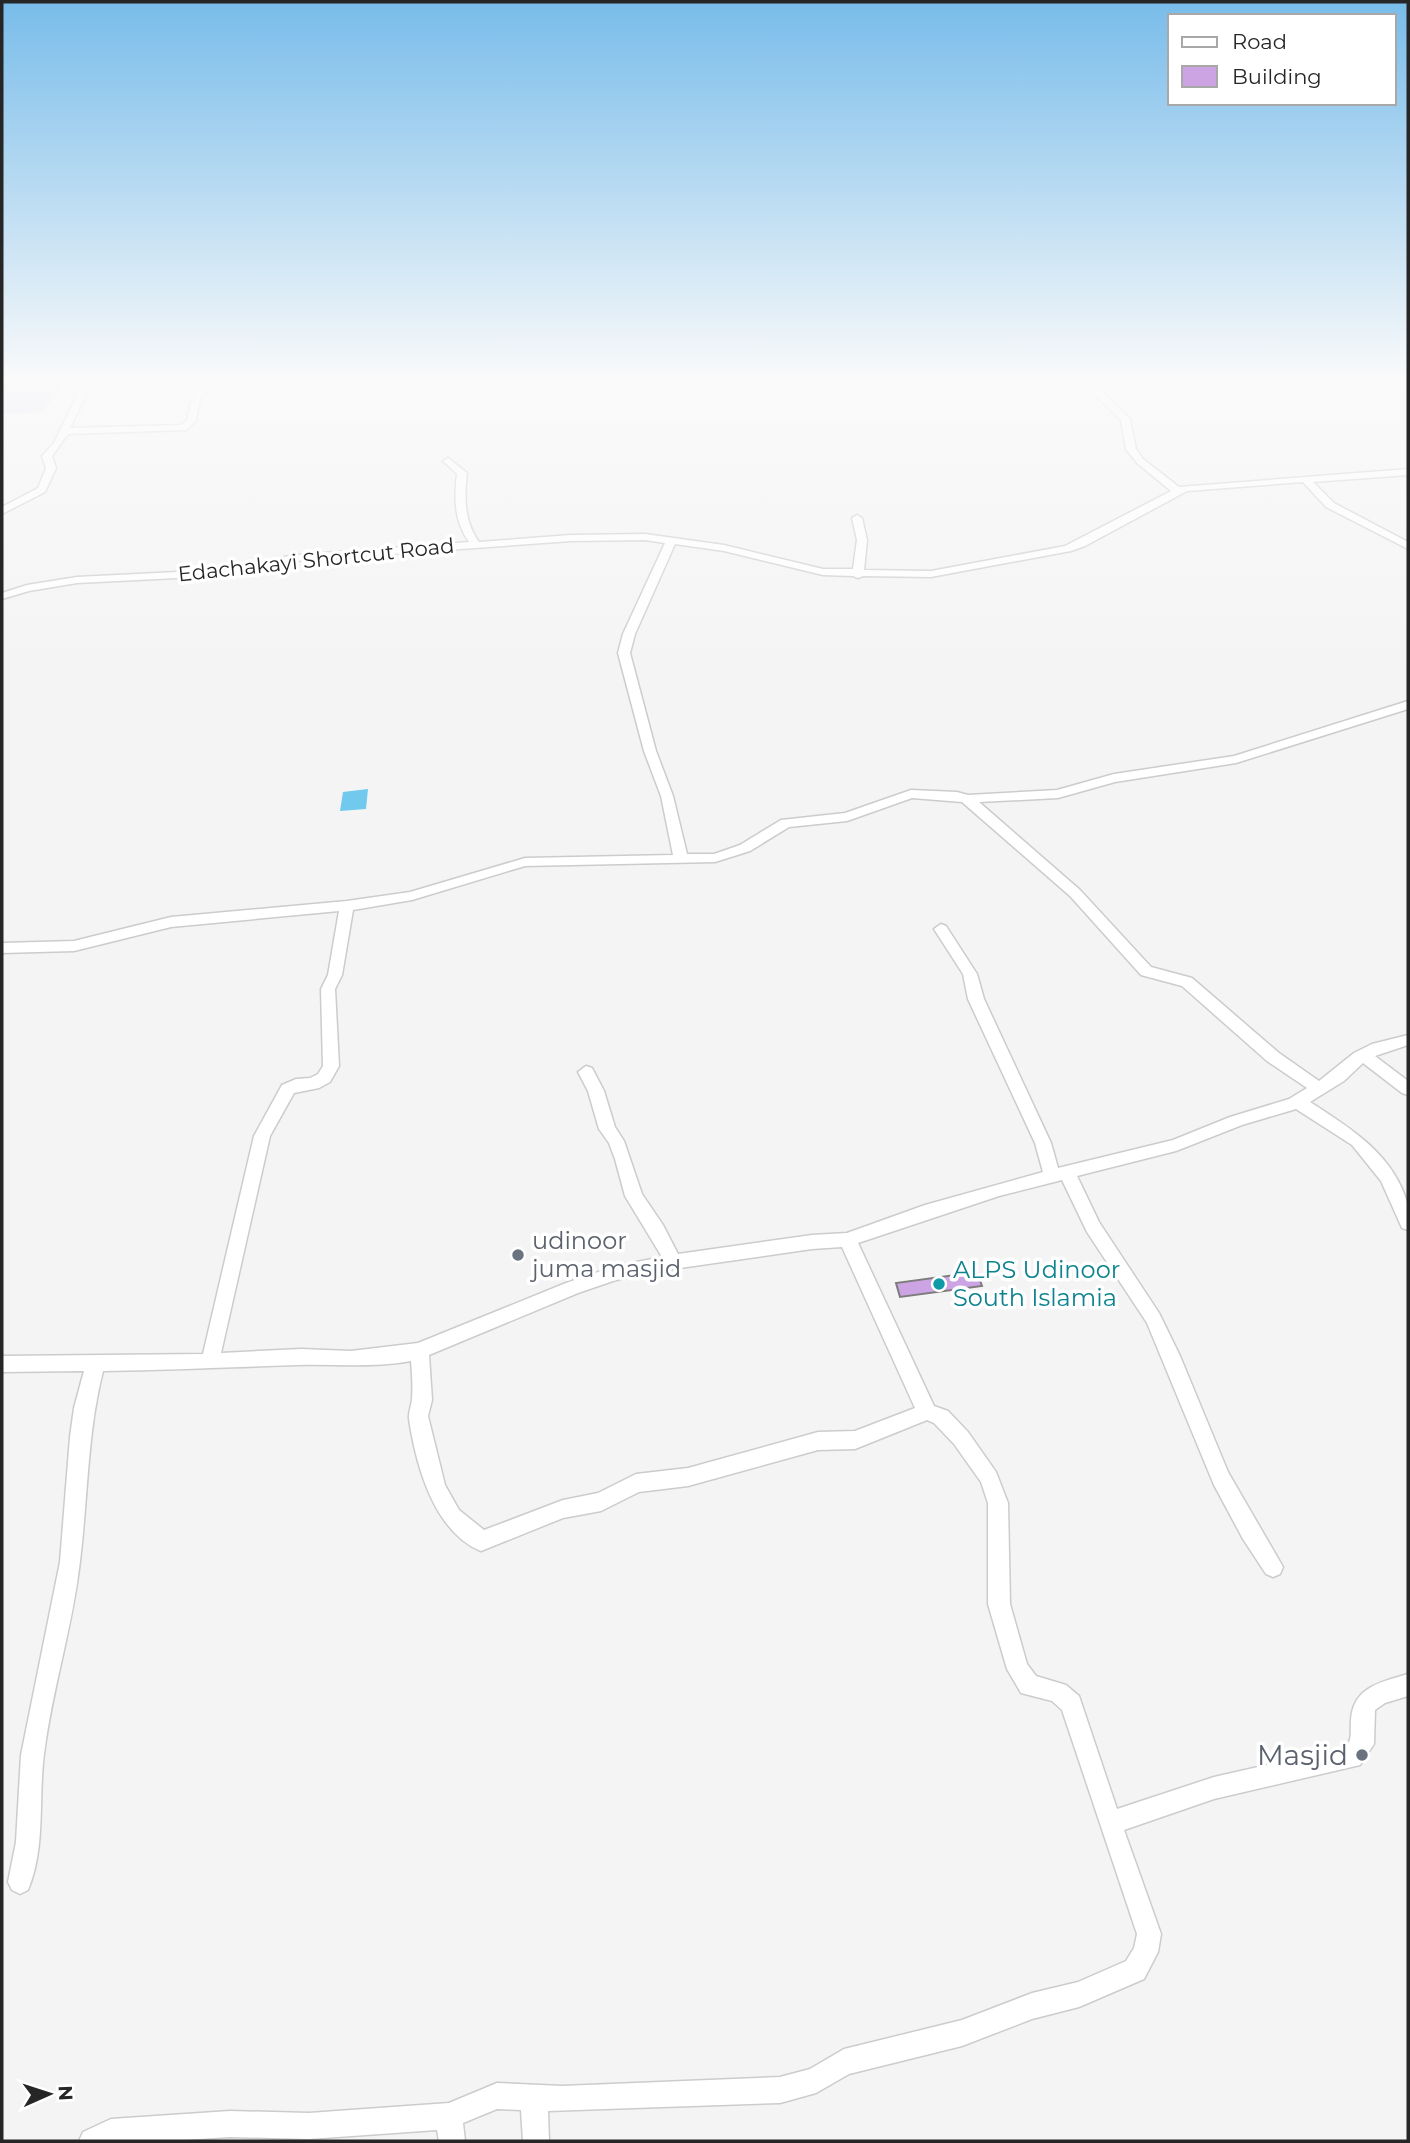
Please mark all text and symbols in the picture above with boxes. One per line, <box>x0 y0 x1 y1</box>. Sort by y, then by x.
legend <box>1168 14 1396 105</box>
text: Road <box>1232 29 1287 54</box>
text: Building <box>1232 64 1322 89</box>
street label: Edachakayi Shortcut Road <box>177 533 455 586</box>
place label: udinoor juma masjid <box>529 1226 681 1283</box>
marker: udinoor juma masjid <box>510 1247 526 1263</box>
place label: ALPS Udinoor South Islamia <box>953 1255 1120 1312</box>
marker: ALPS Udinoor South Islamia <box>931 1276 947 1292</box>
place label: Masjid <box>1257 1738 1348 1772</box>
marker: Masjid <box>1354 1747 1370 1763</box>
north arrow <box>14 2059 84 2129</box>
text: N <box>54 2085 77 2101</box>

